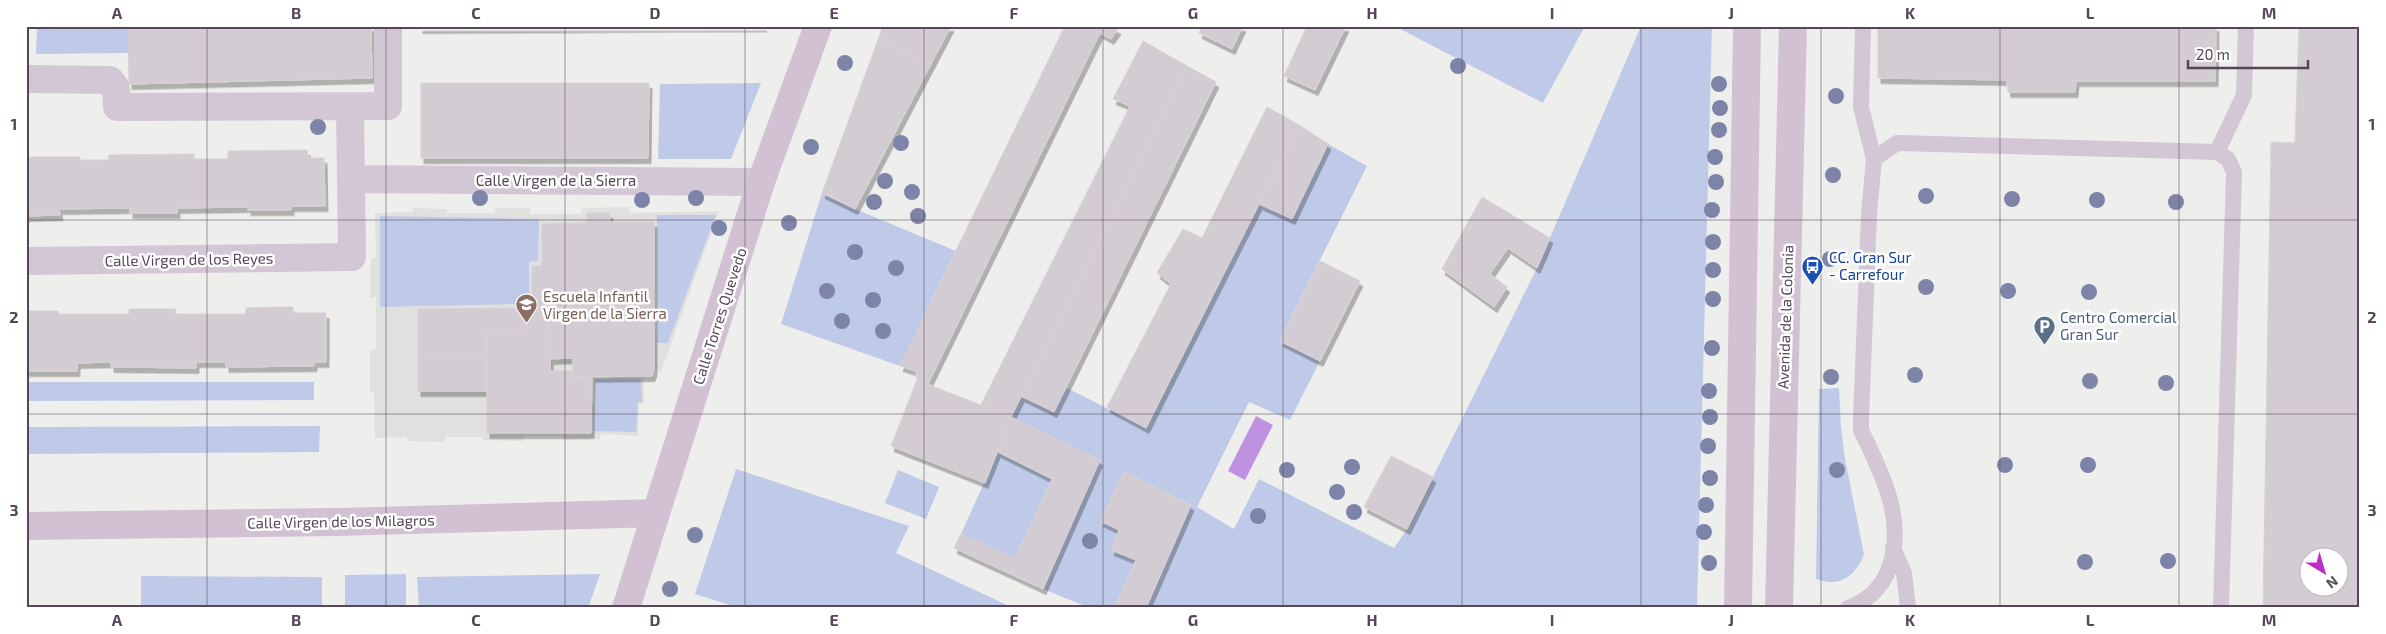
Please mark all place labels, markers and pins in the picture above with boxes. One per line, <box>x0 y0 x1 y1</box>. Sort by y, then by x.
place label: CC. Gran Sur - Carrefour <box>1829 248 1911 283</box>
bus stop icon: CC. Gran Sur - Carrefour <box>1801 254 1825 285</box>
place label: Escuela Infantil Virgen de la Sierra <box>543 287 667 322</box>
school or university icon: Escuela Infantil Virgen de la Sierra <box>515 293 539 324</box>
place label: Centro Comercial Gran Sur <box>2060 308 2177 343</box>
parking icon: Centro Comercial Gran Sur <box>2032 314 2056 345</box>

